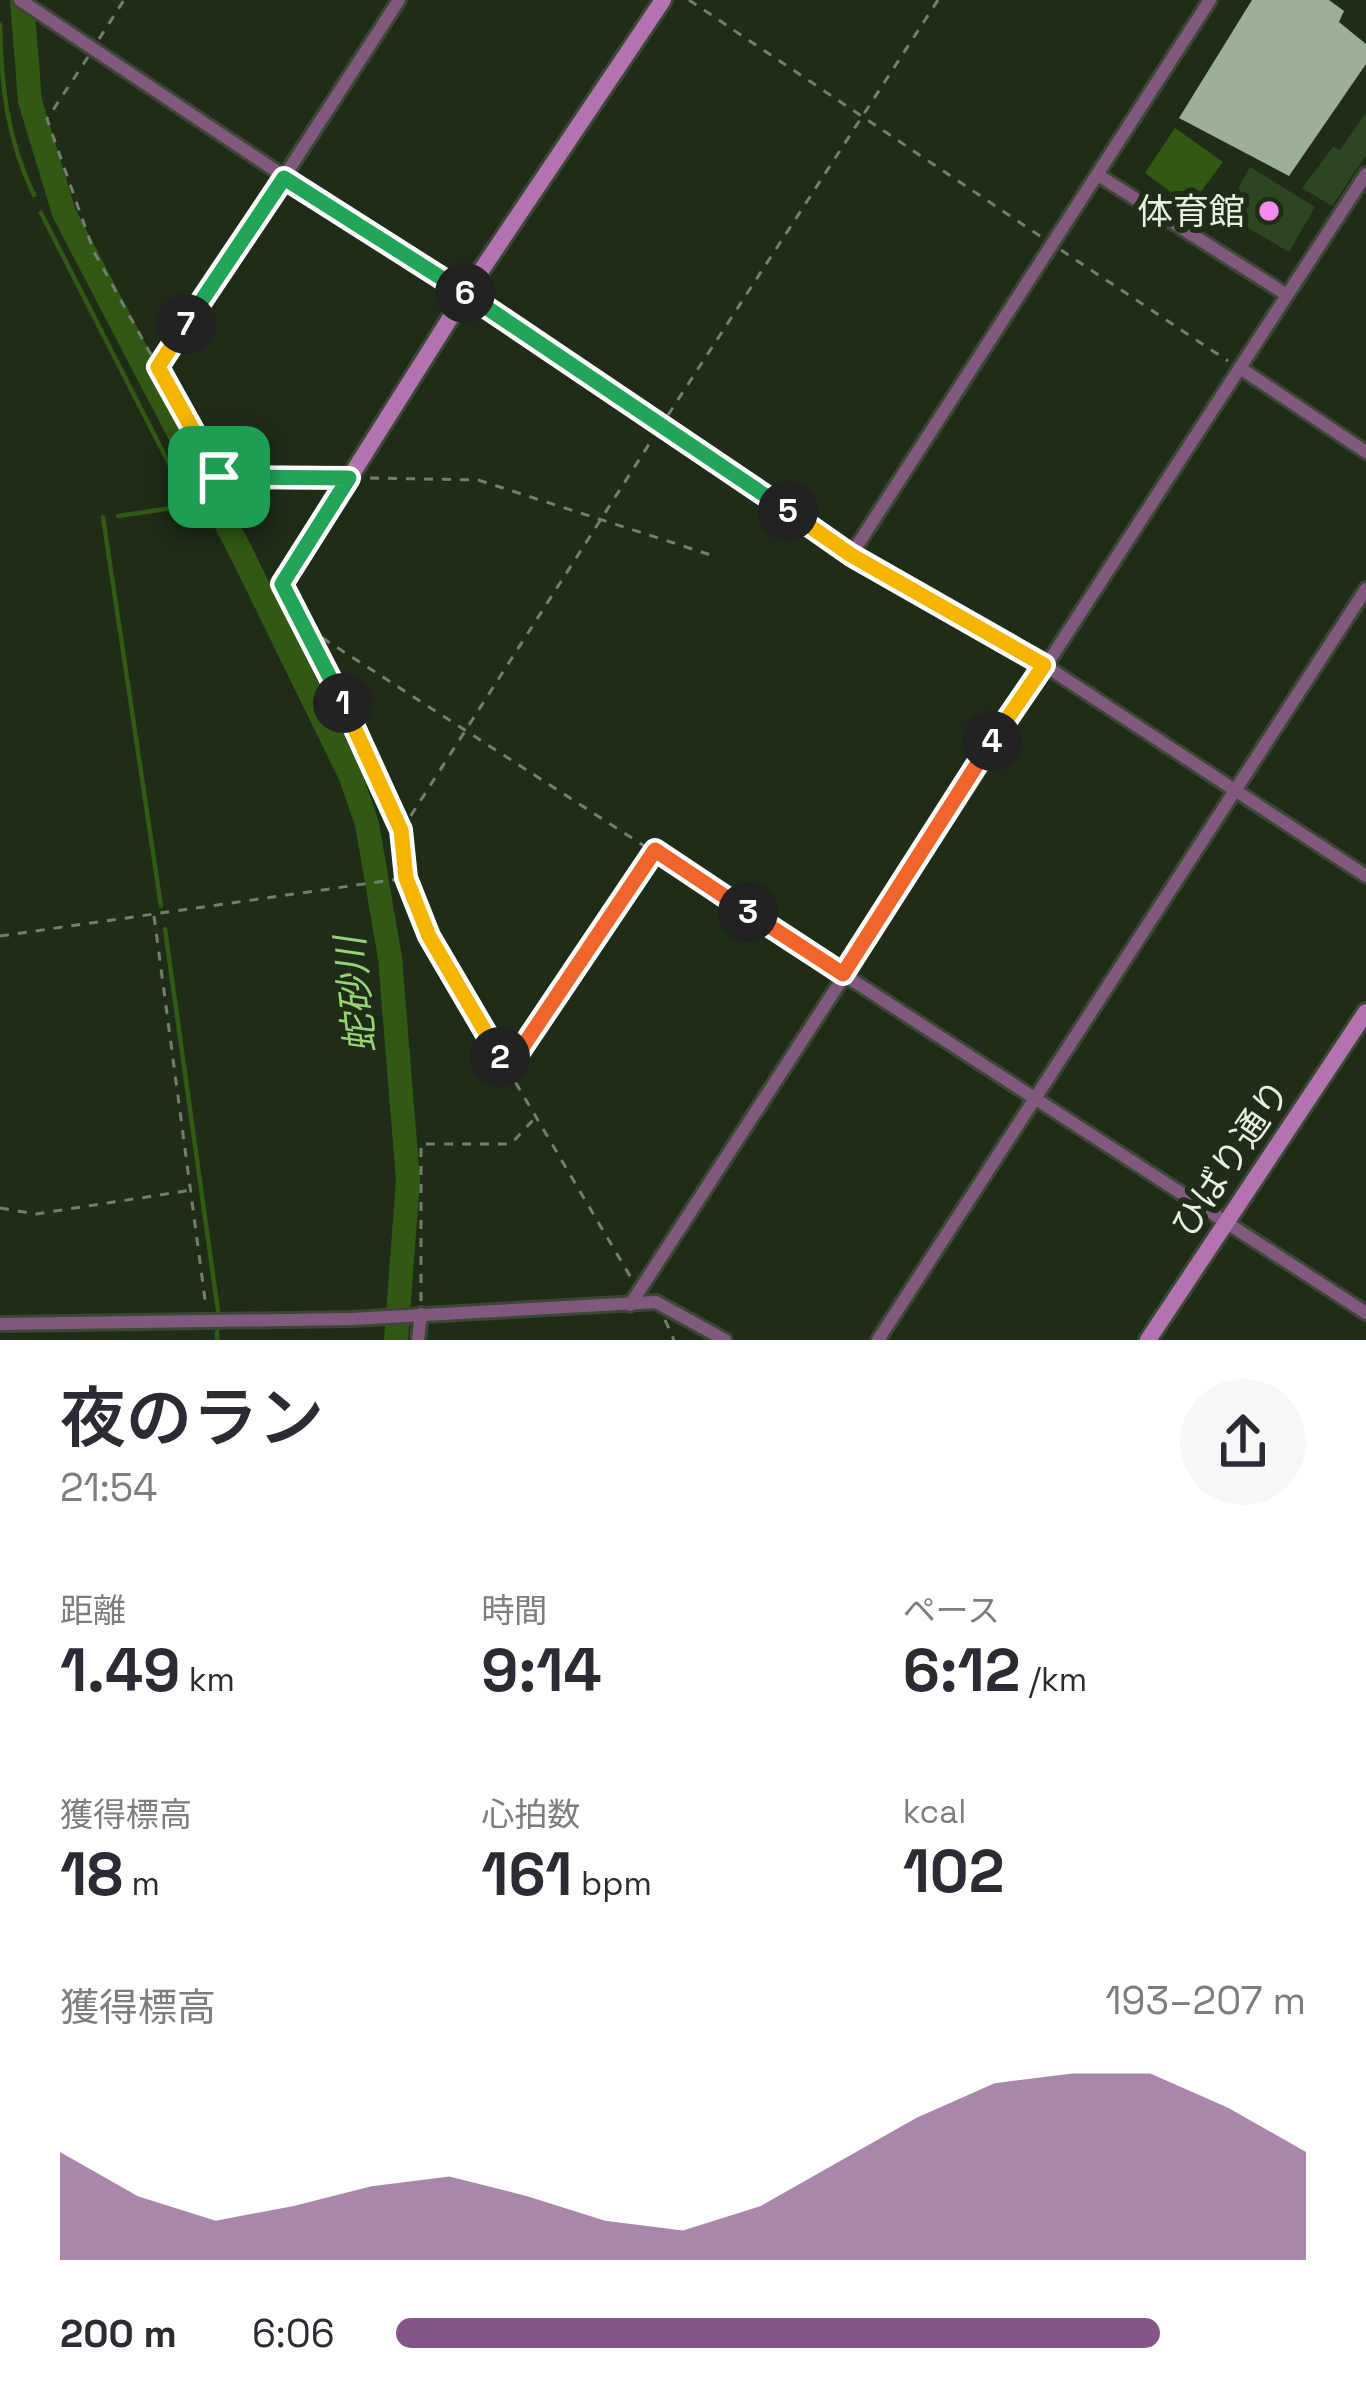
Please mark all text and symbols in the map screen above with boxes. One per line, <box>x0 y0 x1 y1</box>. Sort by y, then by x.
place label: 体育館 <box>1137 189 1245 235</box>
marker: 体育館 <box>1256 198 1282 224</box>
pin: 6 <box>435 263 495 323</box>
text: 6 <box>455 272 475 314</box>
pin: 7 <box>156 294 216 354</box>
text: 7 <box>177 303 195 345</box>
pin <box>168 426 270 528</box>
icon: arrive <box>186 444 252 510</box>
pin: 5 <box>758 481 818 541</box>
text: 5 <box>778 490 798 532</box>
pin: 1 <box>313 673 373 733</box>
text: 1 <box>336 682 350 724</box>
pin: 4 <box>962 711 1022 771</box>
text: 4 <box>982 720 1003 762</box>
pin: 3 <box>718 882 778 942</box>
text: 3 <box>738 891 758 933</box>
water label: 蛇砂川 <box>325 930 386 1056</box>
pin: 2 <box>470 1027 530 1087</box>
text: 2 <box>490 1036 510 1078</box>
street label: ひばり通り <box>1161 1071 1300 1246</box>
text: 夜のラン <box>60 1376 324 1460</box>
button: share <box>1180 1379 1306 1505</box>
text: 21:54 <box>60 1463 157 1512</box>
text: 距離 <box>60 1590 126 1632</box>
text: 時間 <box>481 1590 547 1632</box>
text: ペース <box>903 1590 1000 1632</box>
text: 1.49 <box>60 1632 180 1709</box>
text: 9:14 <box>481 1632 602 1709</box>
text: 6:12 <box>903 1632 1020 1709</box>
text: km <box>180 1659 235 1701</box>
text: /km <box>1020 1659 1087 1701</box>
text: kcal <box>903 1791 966 1833</box>
text: 獲得標高 <box>60 1794 192 1836</box>
text: 心拍数 <box>481 1794 580 1836</box>
text: 102 <box>903 1833 1004 1910</box>
text: 18 <box>60 1836 123 1913</box>
text: 161 <box>481 1836 572 1913</box>
text: m <box>123 1863 160 1905</box>
text: bpm <box>572 1863 652 1905</box>
text: 193–207 m <box>1105 1976 1306 2025</box>
text: 獲得標高 <box>60 1983 216 2032</box>
text: 200 m <box>60 2309 177 2358</box>
text: 6:06 <box>252 2309 335 2358</box>

